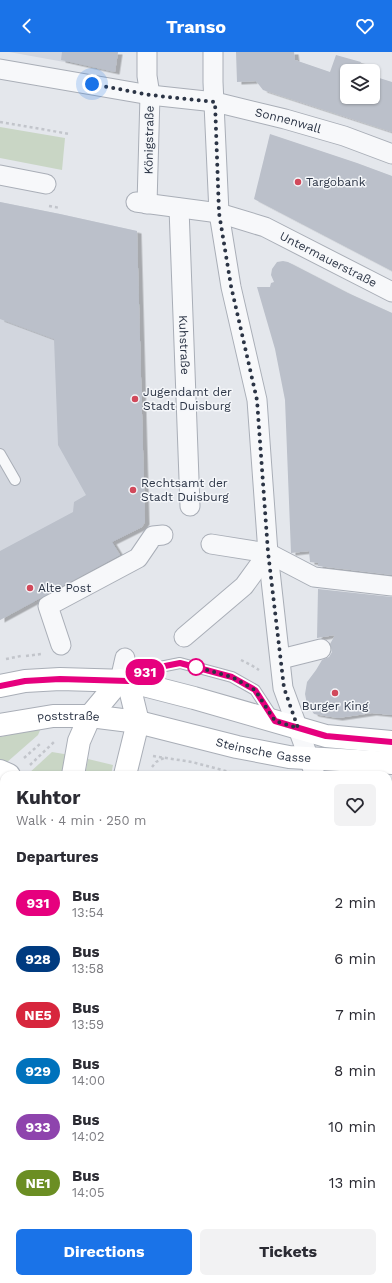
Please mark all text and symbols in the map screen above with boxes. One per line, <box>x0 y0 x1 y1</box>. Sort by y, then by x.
icon: back <box>16 15 38 37</box>
icon: heart <box>354 15 376 37</box>
text: Transo <box>166 16 226 37</box>
map controls <box>340 64 380 104</box>
button: layers <box>340 64 380 104</box>
your location <box>82 74 102 94</box>
street label: Königstraße <box>141 105 157 175</box>
street label: Sonnenwall <box>253 105 323 136</box>
place label: Targobank <box>306 175 366 189</box>
marker: Targobank <box>293 177 303 187</box>
street label: Untermauerstraße <box>277 229 379 290</box>
street label: Kuhstraße <box>176 315 192 375</box>
place label: Jugendamt der Stadt Duisburg <box>143 385 232 413</box>
marker: Jugendamt der Stadt Duisburg <box>130 394 140 404</box>
place label: Rechtsamt der Stadt Duisburg <box>141 476 229 504</box>
marker: Rechtsamt der Stadt Duisburg <box>128 485 138 495</box>
place label: Alte Post <box>38 581 91 595</box>
marker: Alte Post <box>25 583 35 593</box>
unlabelled marker <box>187 658 205 676</box>
line badge: 931 <box>122 659 168 685</box>
text: 931 <box>134 664 156 680</box>
marker: Burger King <box>330 688 340 698</box>
place label: Burger King <box>302 699 369 713</box>
street label: Poststraße <box>36 709 101 726</box>
street label: Steinsche Gasse <box>214 735 312 765</box>
button: heart <box>334 784 376 826</box>
text: Kuhtor <box>16 786 80 809</box>
text: Walk · 4 min · 250 m <box>16 813 146 828</box>
text: Departures <box>16 848 99 866</box>
text: Bus <box>72 887 100 905</box>
text: 2 min <box>335 894 376 912</box>
text: 931 <box>27 895 49 911</box>
text: 13:54 <box>72 905 104 920</box>
text: Bus <box>72 943 100 961</box>
text: 6 min <box>334 950 376 968</box>
text: 928 <box>25 951 51 967</box>
text: 13:58 <box>72 961 104 976</box>
text: Bus <box>72 999 100 1017</box>
text: 7 min <box>335 1006 376 1024</box>
text: NE5 <box>24 1007 52 1023</box>
text: 13:59 <box>72 1017 104 1032</box>
text: Bus <box>72 1055 100 1073</box>
text: 8 min <box>334 1062 376 1080</box>
text: 929 <box>25 1063 51 1079</box>
text: 14:00 <box>72 1073 105 1088</box>
text: Bus <box>72 1111 100 1129</box>
text: 10 min <box>328 1118 376 1136</box>
text: 933 <box>25 1119 51 1135</box>
text: 14:02 <box>72 1129 105 1144</box>
text: Bus <box>72 1167 100 1185</box>
text: 13 min <box>329 1174 376 1192</box>
text: NE1 <box>25 1175 51 1191</box>
text: 14:05 <box>72 1185 105 1200</box>
button: Directions <box>16 1229 192 1275</box>
button: Tickets <box>200 1229 376 1275</box>

